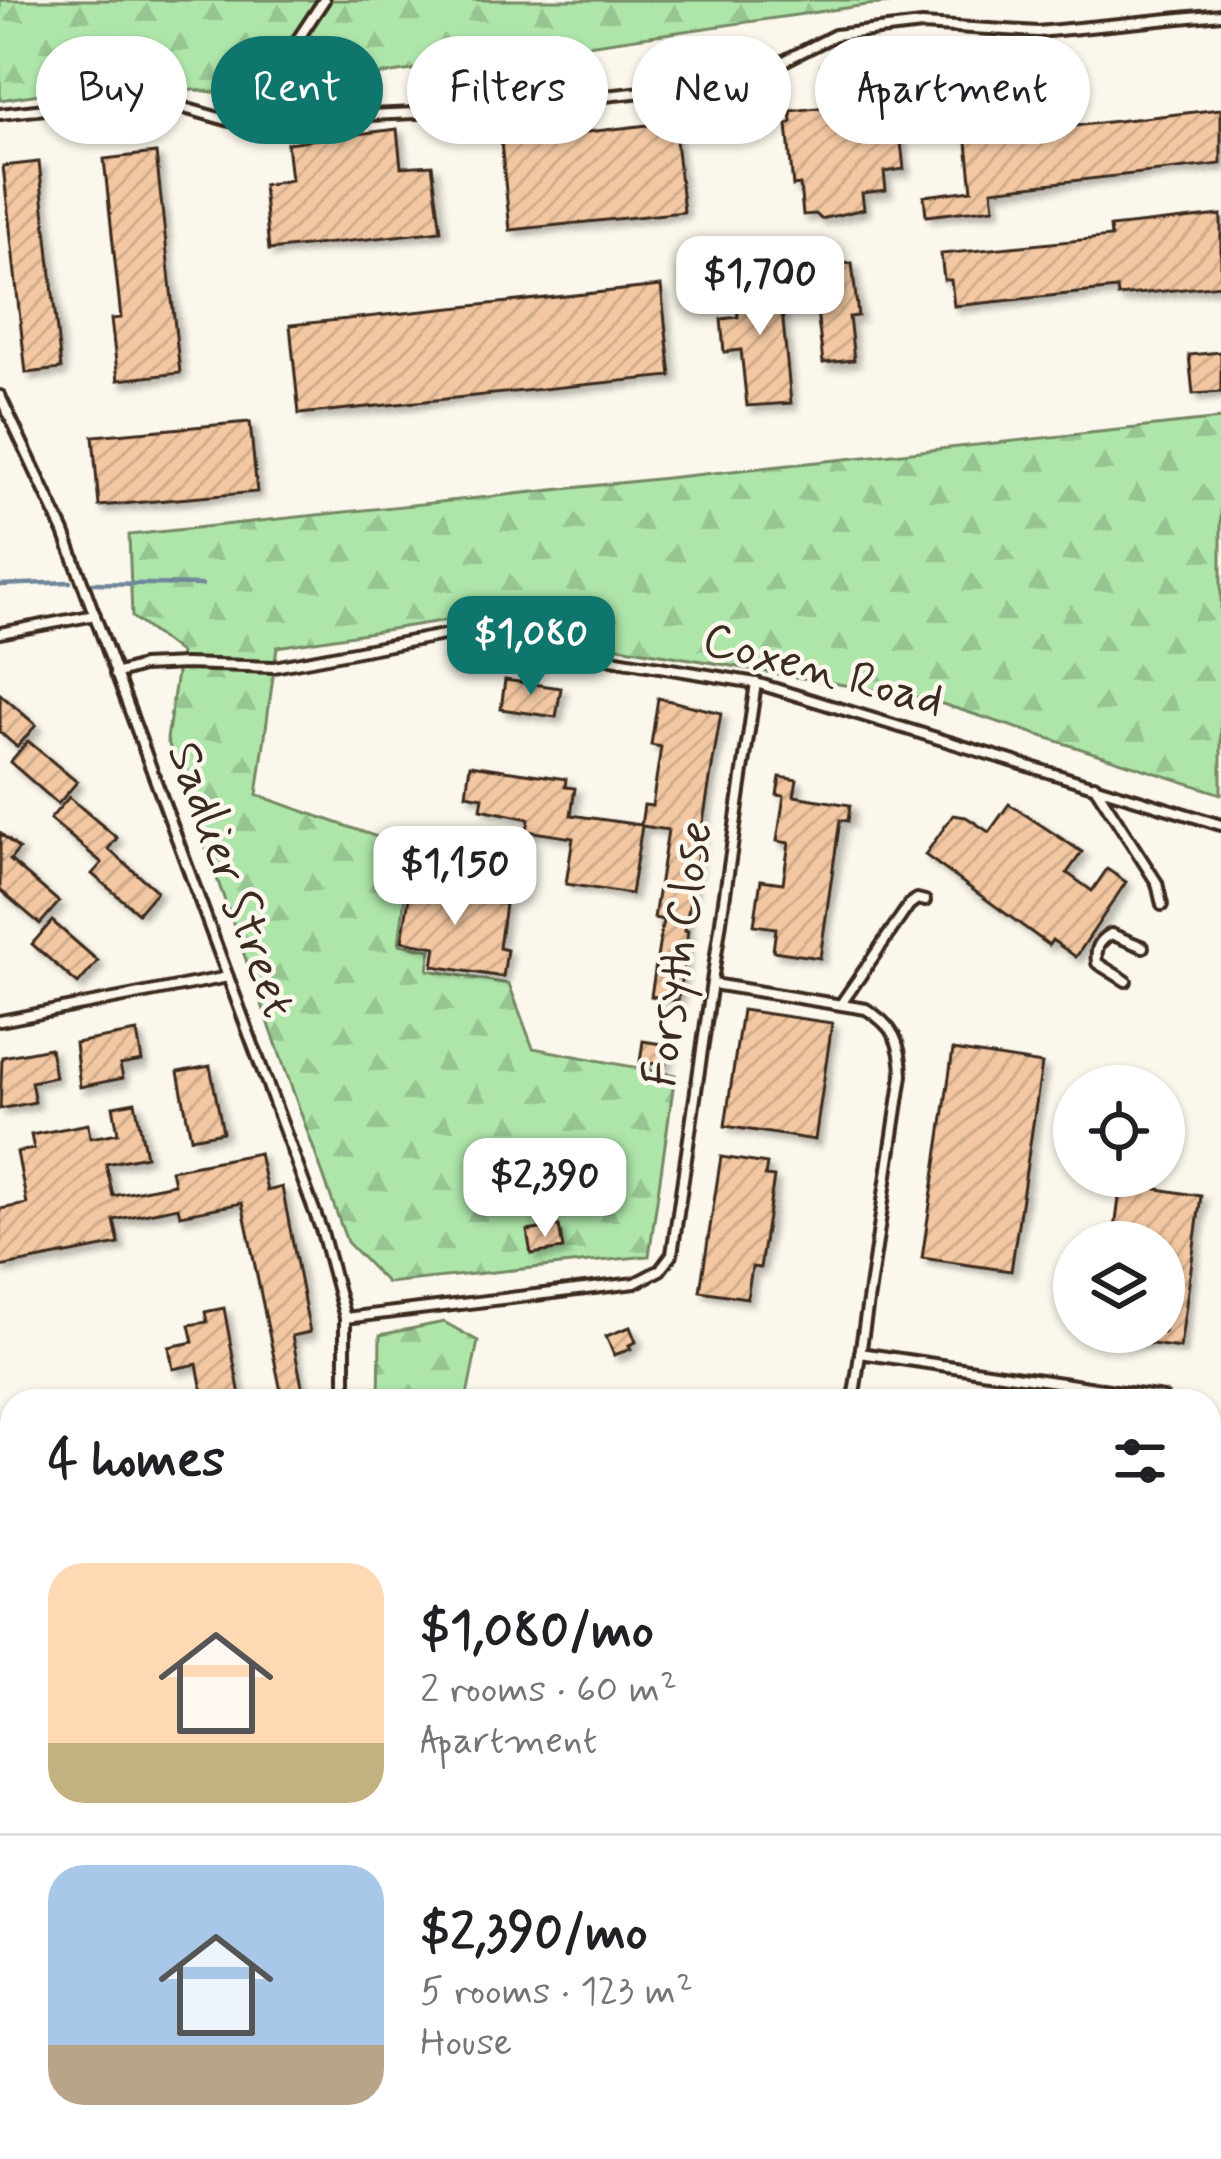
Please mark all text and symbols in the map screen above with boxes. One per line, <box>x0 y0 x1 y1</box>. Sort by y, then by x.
chip: Buy <box>36 36 187 144</box>
chip: Rent <box>211 36 383 144</box>
chip: Filters <box>407 36 608 144</box>
chip: New <box>632 36 791 144</box>
chip: Apartment <box>815 36 1090 144</box>
pin: $1,700 <box>662 236 858 338</box>
text: $1,700 <box>703 249 817 300</box>
pin: $1,080 <box>433 596 629 698</box>
text: $1,080 <box>474 609 588 660</box>
street label: Coxen Road <box>696 609 950 733</box>
street label: Sadlier Street <box>151 733 309 1027</box>
street label: Forsyth Close <box>629 817 729 1091</box>
pin: $1,150 <box>357 826 553 928</box>
text: $1,150 <box>400 839 510 890</box>
map controls <box>1053 1065 1185 1353</box>
button: locate <box>1053 1065 1185 1197</box>
pin: $2,390 <box>447 1138 643 1240</box>
text: $2,390 <box>490 1151 600 1202</box>
button: layers <box>1053 1221 1185 1353</box>
text: 4 homes <box>48 1428 225 1494</box>
icon: filters <box>1107 1428 1173 1494</box>
text: $1,080/mo <box>420 1599 654 1665</box>
icon: home <box>144 1611 288 1755</box>
text: 2 rooms · 60 m² <box>420 1665 677 1716</box>
text: Apartment <box>420 1716 597 1767</box>
text: $2,390/mo <box>420 1901 648 1967</box>
icon: home <box>144 1913 288 2057</box>
text: 5 rooms · 123 m² <box>420 1967 693 2018</box>
text: House <box>420 2018 512 2069</box>

